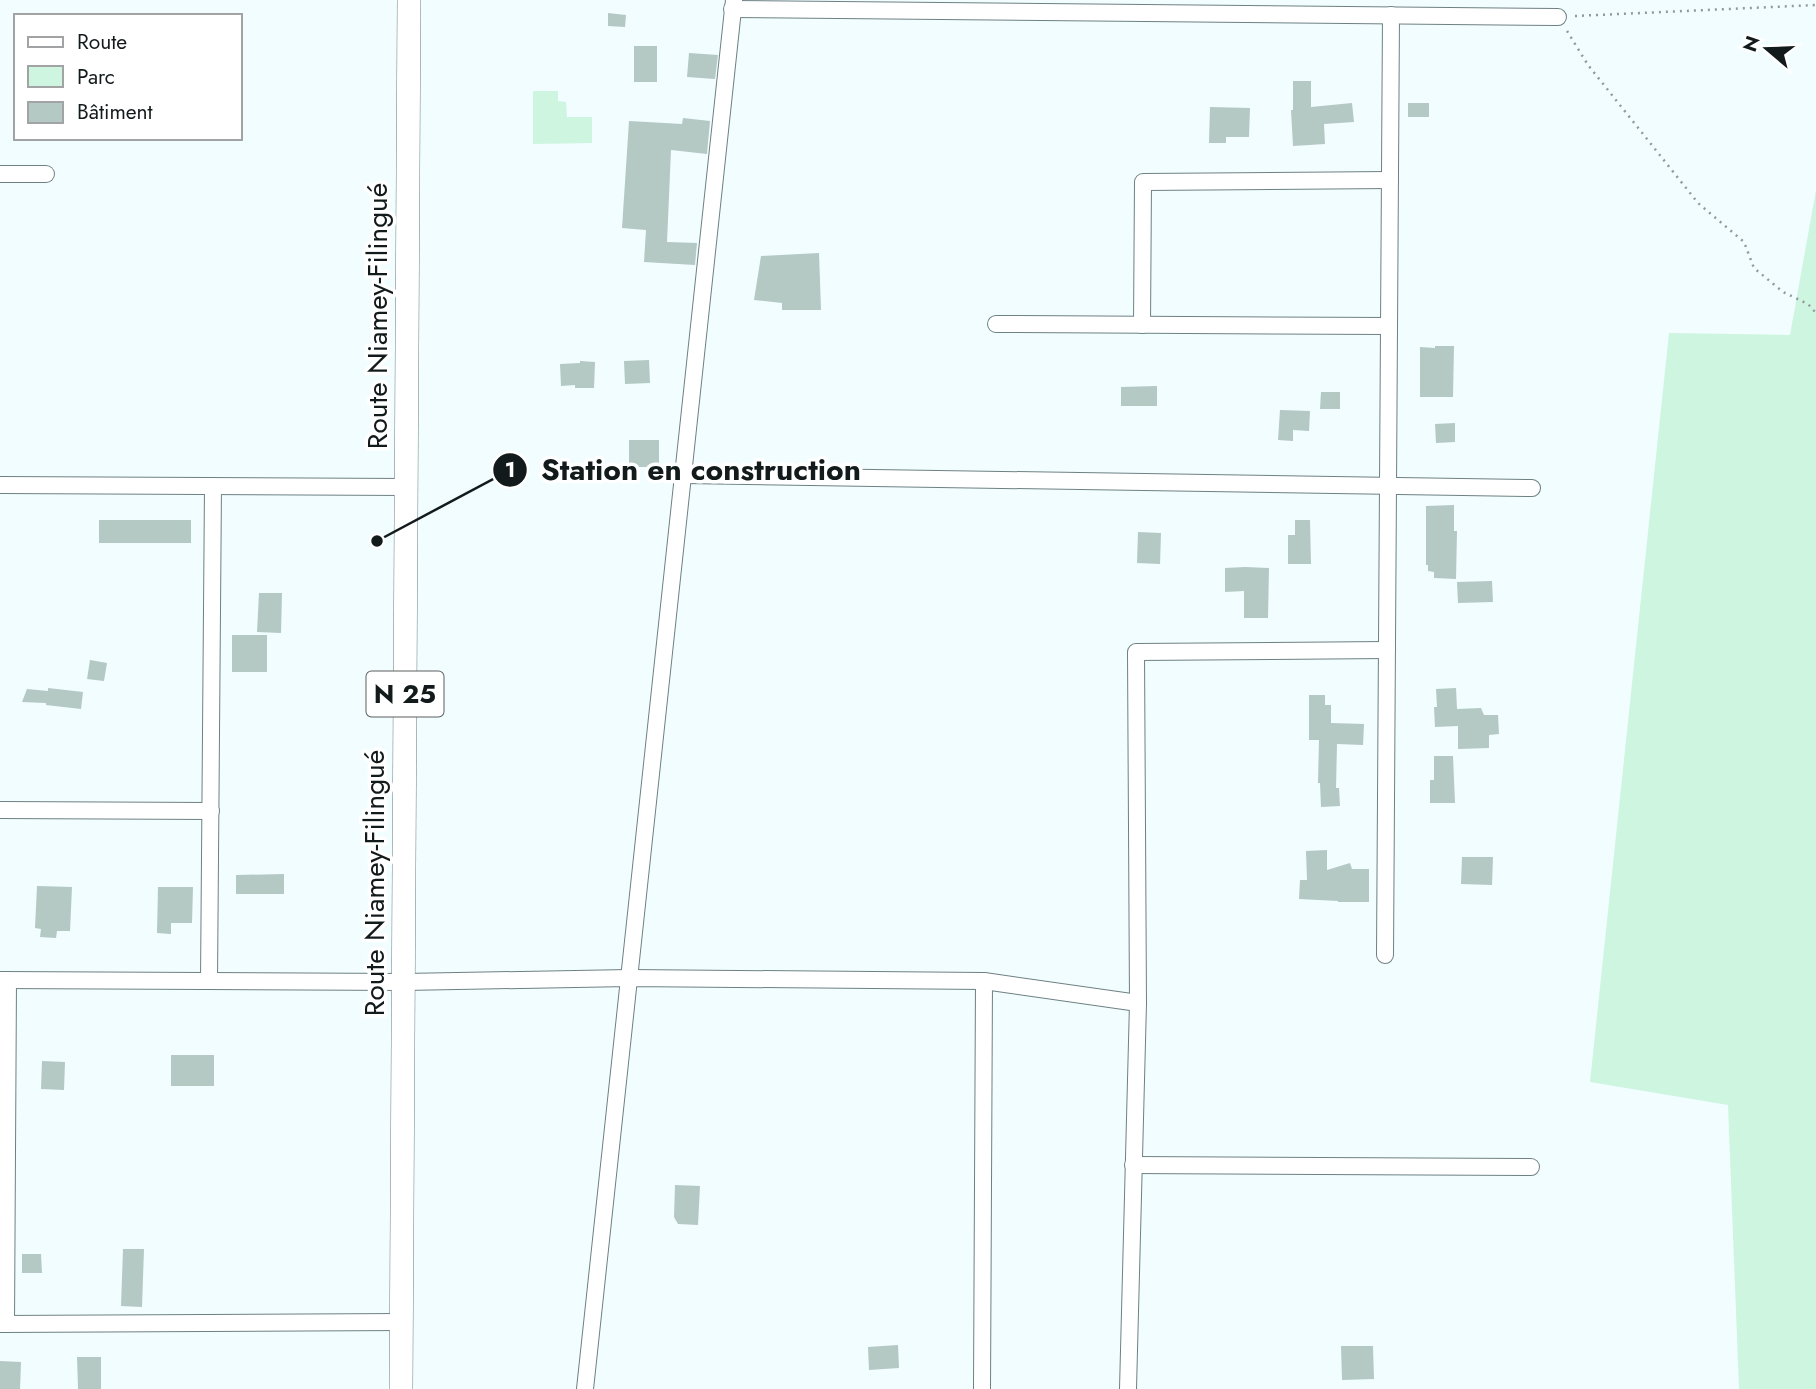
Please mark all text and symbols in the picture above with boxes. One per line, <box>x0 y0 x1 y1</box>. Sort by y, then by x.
legend <box>14 14 242 140</box>
north arrow <box>1732 14 1802 84</box>
text: Route <box>77 27 127 57</box>
text: N <box>1736 32 1767 55</box>
text: Parc <box>77 62 115 92</box>
text: Bâtiment <box>77 97 153 127</box>
street label: Route Niamey-Filingué <box>357 183 398 449</box>
callout: Station en construction <box>493 444 875 495</box>
text: Station en construction <box>541 448 861 491</box>
text: 1 <box>505 455 515 485</box>
road number: N 25 <box>366 672 444 716</box>
street label: Route Niamey-Filingué <box>354 750 395 1016</box>

